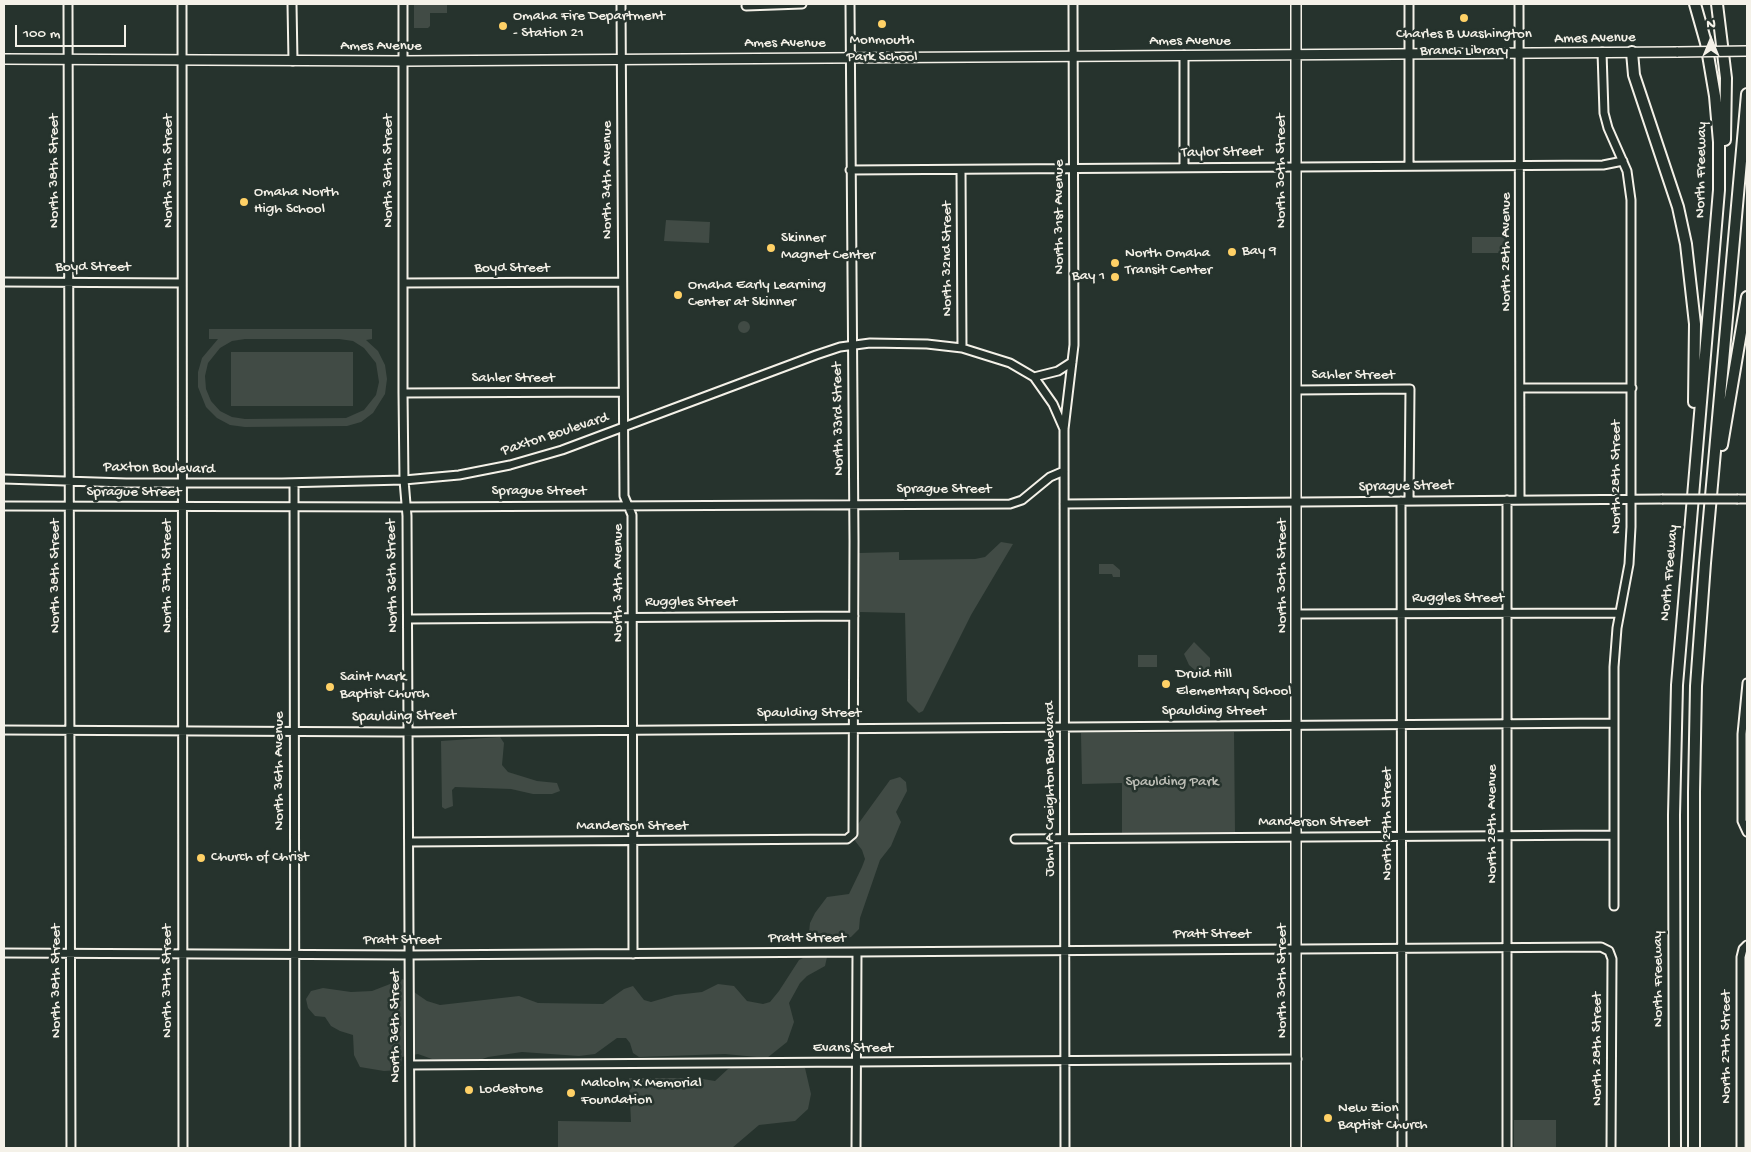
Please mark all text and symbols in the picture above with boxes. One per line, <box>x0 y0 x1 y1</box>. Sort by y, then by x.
place label: Omaha Fire Department - Station 21 <box>513 8 665 43</box>
marker: Charles B Washington Branch Library <box>1458 12 1470 24</box>
scale bar <box>18 15 129 47</box>
north arrow <box>1686 15 1736 65</box>
text: N <box>1706 16 1716 33</box>
marker: Monmouth Park School <box>876 18 888 30</box>
marker: Omaha Fire Department - Station 21 <box>497 20 509 32</box>
text: 100 m <box>23 25 60 43</box>
place label: Charles B Washington Branch Library <box>1396 26 1532 61</box>
street label: Ames Avenue <box>1554 29 1636 49</box>
place label: Monmouth Park School <box>846 32 918 67</box>
street label: Ames Avenue <box>1149 33 1231 51</box>
street label: Ames Avenue <box>744 35 826 53</box>
street label: Ames Avenue <box>340 38 422 56</box>
street label: North 38th Street <box>46 114 64 228</box>
street label: North 37th Street <box>160 114 178 228</box>
street label: North 36th Street <box>380 114 398 228</box>
street label: North 30th Street <box>1273 114 1291 228</box>
street label: North 34th Avenue <box>599 121 617 239</box>
street label: North Freeway <box>1692 122 1712 218</box>
street label: Taylor Street <box>1181 143 1263 163</box>
street label: North 31st Avenue <box>1051 160 1069 274</box>
place label: Omaha North High School <box>254 184 339 219</box>
street label: North 28th Avenue <box>1498 192 1516 312</box>
marker: Omaha North High School <box>238 196 250 208</box>
street label: North 32nd Street <box>939 201 957 317</box>
place label: Skinner Magnet Center <box>781 230 875 265</box>
marker: Skinner Magnet Center <box>765 242 777 254</box>
place label: Bay 9 <box>1242 243 1276 261</box>
place label: North Omaha Transit Center <box>1125 245 1212 280</box>
marker: Bay 9 <box>1226 246 1238 258</box>
marker: North Omaha Transit Center <box>1109 257 1121 269</box>
street label: Boyd Street <box>55 259 131 277</box>
street label: Boyd Street <box>474 260 550 278</box>
place label: Bay 1 <box>1072 268 1105 286</box>
marker: Bay 1 <box>1109 271 1121 283</box>
place label: Omaha Early Learning Center at Skinner <box>688 277 826 312</box>
marker: Omaha Early Learning Center at Skinner <box>672 289 684 301</box>
street label: North 33rd Street <box>829 362 849 476</box>
street label: Sahler Street <box>1311 367 1395 385</box>
street label: Sahler Street <box>471 370 555 388</box>
street label: Paxton Boulevard <box>499 409 611 461</box>
street label: North 28th Street <box>1608 420 1626 534</box>
street label: Paxton Boulevard <box>103 459 215 479</box>
street label: Sprague Street <box>1358 477 1454 497</box>
street label: Sprague Street <box>897 481 991 499</box>
street label: Sprague Street <box>492 483 586 501</box>
street label: Sprague Street <box>87 484 181 502</box>
street label: North 38th Street <box>47 519 65 633</box>
street label: North 37th Street <box>159 519 177 633</box>
street label: North 36th Street <box>383 519 403 633</box>
street label: North 30th Street <box>1274 519 1292 633</box>
street label: North 34th Avenue <box>610 524 628 642</box>
street label: North Freeway <box>1657 524 1683 622</box>
street label: Ruggles Street <box>1412 590 1504 608</box>
street label: Ruggles Street <box>645 594 737 612</box>
place label: Druid Hill Elementary School <box>1176 666 1292 701</box>
place label: Saint Mark Baptist Church <box>340 669 430 704</box>
marker: Druid Hill Elementary School <box>1160 678 1172 690</box>
marker: Saint Mark Baptist Church <box>324 681 336 693</box>
street label: John A Creighton Boulevard <box>1042 701 1060 877</box>
street label: Spaulding Street <box>1162 703 1266 721</box>
street label: Spaulding Street <box>757 705 861 723</box>
street label: Spaulding Street <box>352 707 456 727</box>
street label: North 36th Avenue <box>271 712 289 830</box>
street label: North 28th Avenue <box>1484 764 1502 884</box>
street label: North 29th Street <box>1379 767 1397 881</box>
park label: Spaulding Park <box>1126 774 1218 792</box>
street label: Manderson Street <box>1258 814 1370 832</box>
street label: Manderson Street <box>576 818 688 836</box>
place label: Church of Christ <box>211 849 309 867</box>
marker: Church of Christ <box>195 852 207 864</box>
street label: North 38th Street <box>48 924 66 1038</box>
street label: North 37th Street <box>159 924 177 1038</box>
street label: North 30th Street <box>1274 924 1292 1038</box>
street label: Pratt Street <box>1173 926 1251 944</box>
street label: Pratt Street <box>768 930 846 948</box>
street label: North Freeway <box>1650 931 1668 1027</box>
street label: Pratt Street <box>363 932 441 950</box>
street label: North 36th Street <box>387 969 405 1083</box>
street label: North 27th Street <box>1718 990 1736 1104</box>
street label: North 28th Street <box>1589 992 1607 1106</box>
street label: Evans Street <box>813 1040 893 1058</box>
place label: Malcolm X Memorial Foundation <box>581 1075 702 1110</box>
place label: Lodestone <box>479 1081 543 1099</box>
marker: Lodestone <box>463 1084 475 1096</box>
marker: Malcolm X Memorial Foundation <box>565 1087 577 1099</box>
place label: New Zion Baptist Church <box>1338 1100 1428 1135</box>
marker: New Zion Baptist Church <box>1322 1112 1334 1124</box>

